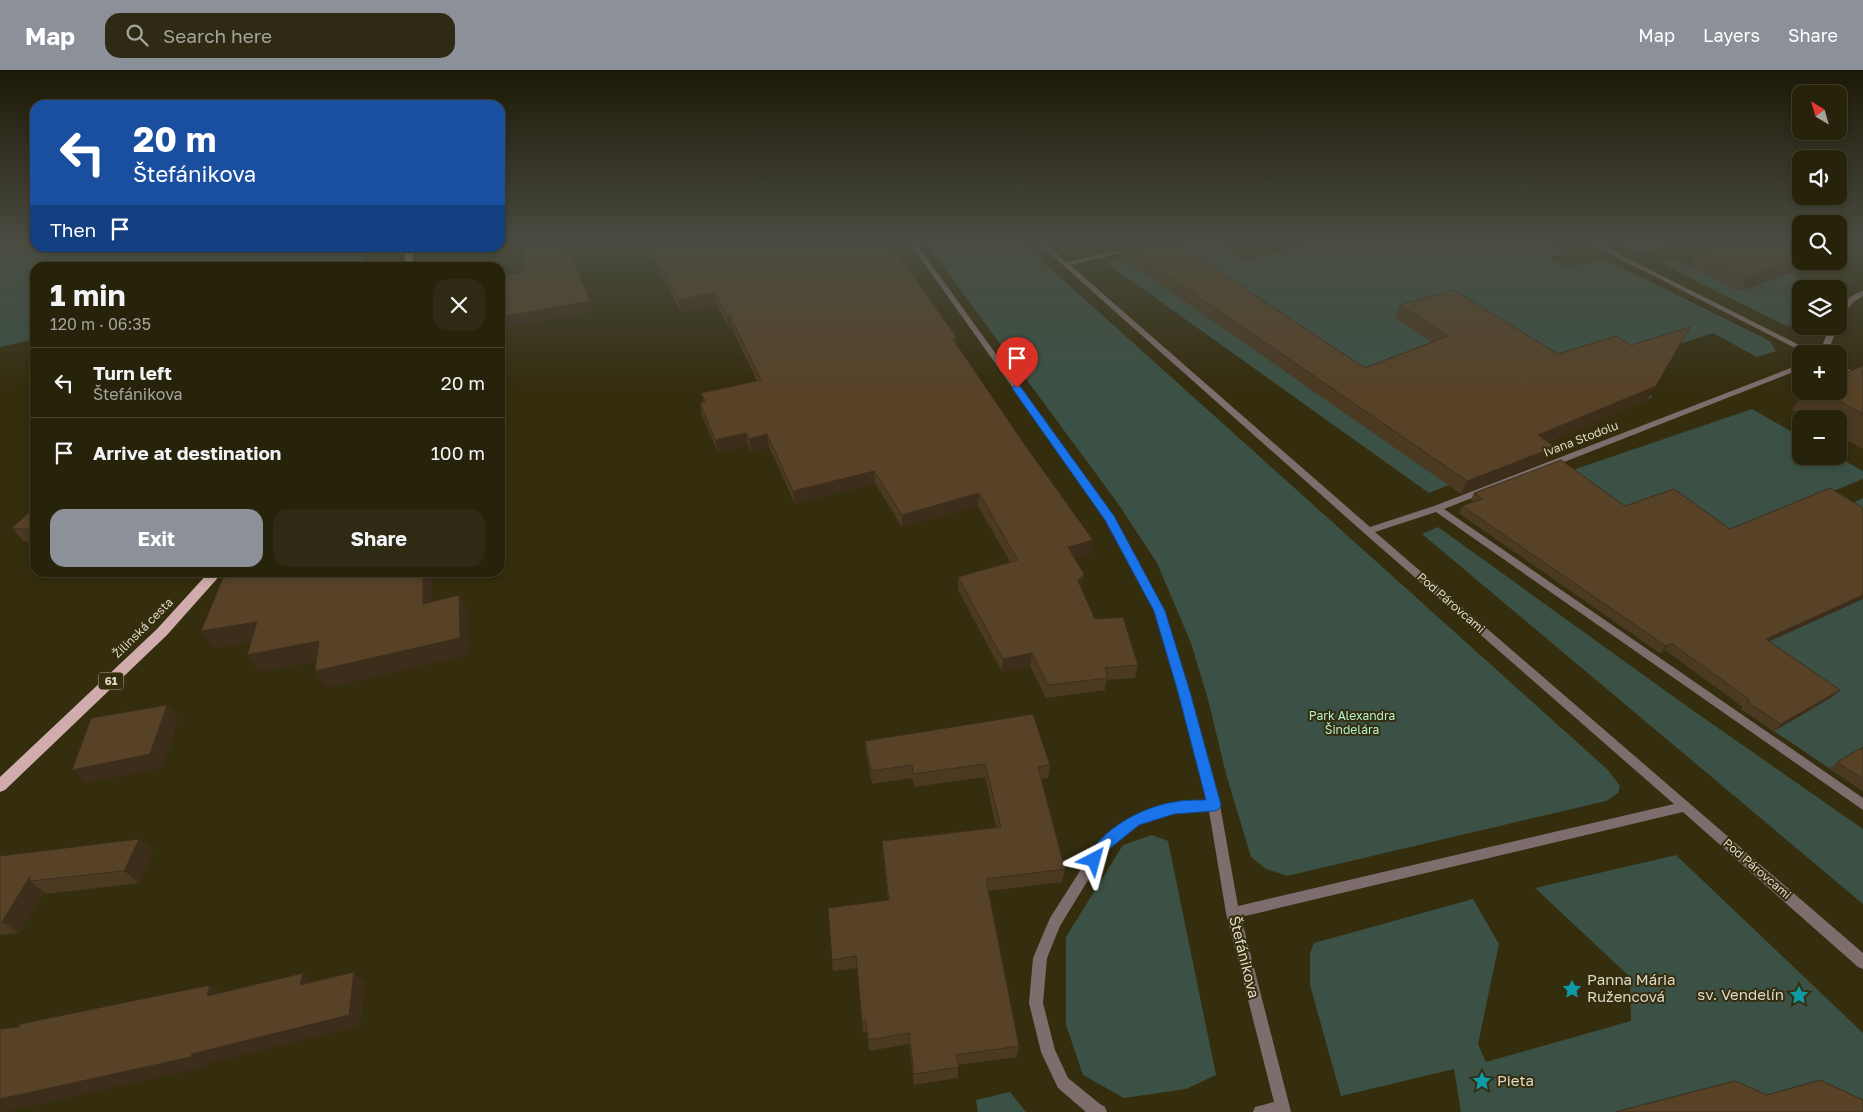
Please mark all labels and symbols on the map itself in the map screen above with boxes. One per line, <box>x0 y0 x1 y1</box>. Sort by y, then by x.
north arrow <box>1792 85 1848 140</box>
pin <box>996 337 1038 388</box>
street label: Ivana Stodolu <box>1541 417 1620 460</box>
street label: Pod Párovcami <box>1414 569 1488 636</box>
street label: Žilinská cesta <box>109 594 176 661</box>
road number: 61 <box>98 672 124 690</box>
park label: Park Alexandra Šindelára <box>1309 708 1395 737</box>
position arrow <box>1067 833 1119 885</box>
street label: Pod Párovcami <box>1720 835 1794 902</box>
street label: Štefánikova <box>1226 914 1264 1000</box>
place label: Panna Mária Ružencová <box>1587 970 1676 1005</box>
place icon: Panna Mária Ružencová <box>1561 978 1583 1000</box>
place icon: sv. Vendelín <box>1788 984 1810 1006</box>
place label: sv. Vendelín <box>1697 985 1784 1003</box>
place icon: Pieta <box>1471 1070 1493 1092</box>
place label: Pieta <box>1497 1071 1534 1089</box>

